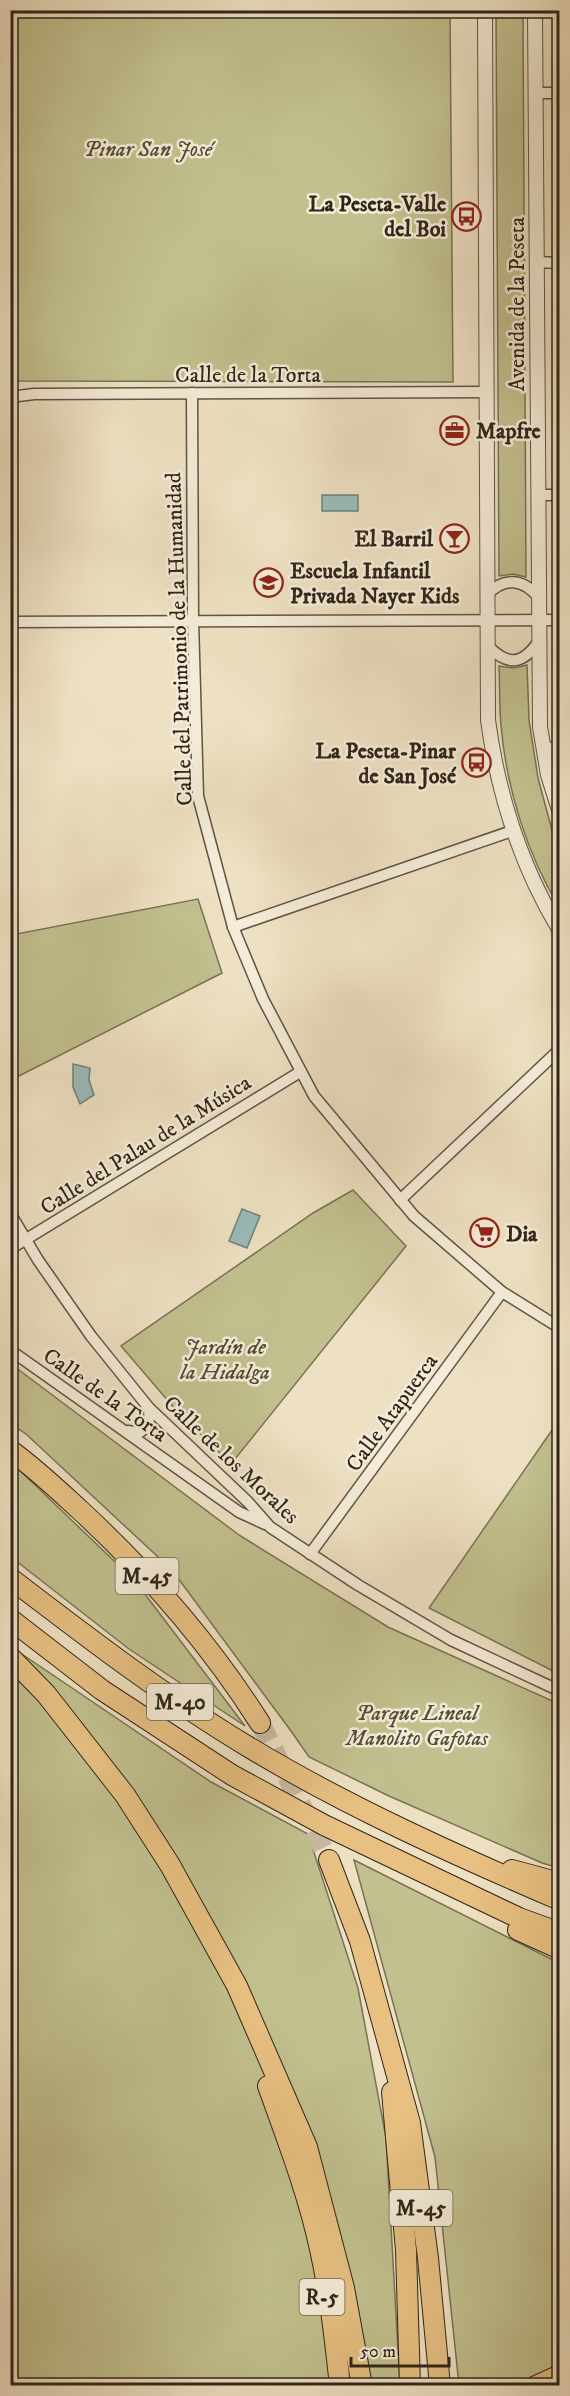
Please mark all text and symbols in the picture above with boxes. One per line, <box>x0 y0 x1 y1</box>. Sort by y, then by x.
park label: Pinar San José <box>84 136 216 163</box>
place label: La Peseta-Valle del Boi <box>309 191 446 243</box>
bus stop icon: La Peseta-Valle del Boi <box>451 200 483 232</box>
street label: Avenida de la Peseta <box>504 216 531 391</box>
street label: Calle de la Torta <box>175 362 322 389</box>
office icon: Mapfre <box>439 414 471 446</box>
place label: Mapfre <box>476 418 541 445</box>
street label: Calle del Patrimonio de la Humanidad <box>160 472 199 806</box>
bar icon: El Barril <box>438 522 470 554</box>
place label: El Barril <box>354 526 433 553</box>
place label: Escuela Infantil Privada Nayer Kids <box>290 558 460 610</box>
school or university icon: Escuela Infantil Privada Nayer Kids <box>253 567 285 599</box>
place label: La Peseta-Pinar de San José <box>315 738 457 790</box>
bus stop icon: La Peseta-Pinar de San José <box>461 747 493 779</box>
street label: Calle del Palau de la Música <box>35 1069 257 1221</box>
supermarket icon: Dia <box>469 1217 501 1249</box>
place label: Dia <box>506 1221 538 1248</box>
park label: Jardín de la Hidalga <box>179 1334 270 1386</box>
street label: Calle de la Torta <box>38 1342 173 1449</box>
street label: Calle Atapuerca <box>340 1348 444 1477</box>
street label: Calle de los Morales <box>157 1390 305 1530</box>
road number: M-45 <box>116 1558 178 1594</box>
road number: M-40 <box>147 1684 213 1720</box>
park label: Parque Lineal Manolito Gafotas <box>344 1700 489 1752</box>
road number: M-45 <box>390 2190 452 2226</box>
road number: R-5 <box>300 2279 344 2315</box>
scale bar <box>351 2330 448 2368</box>
text: 50 m <box>360 2341 396 2363</box>

